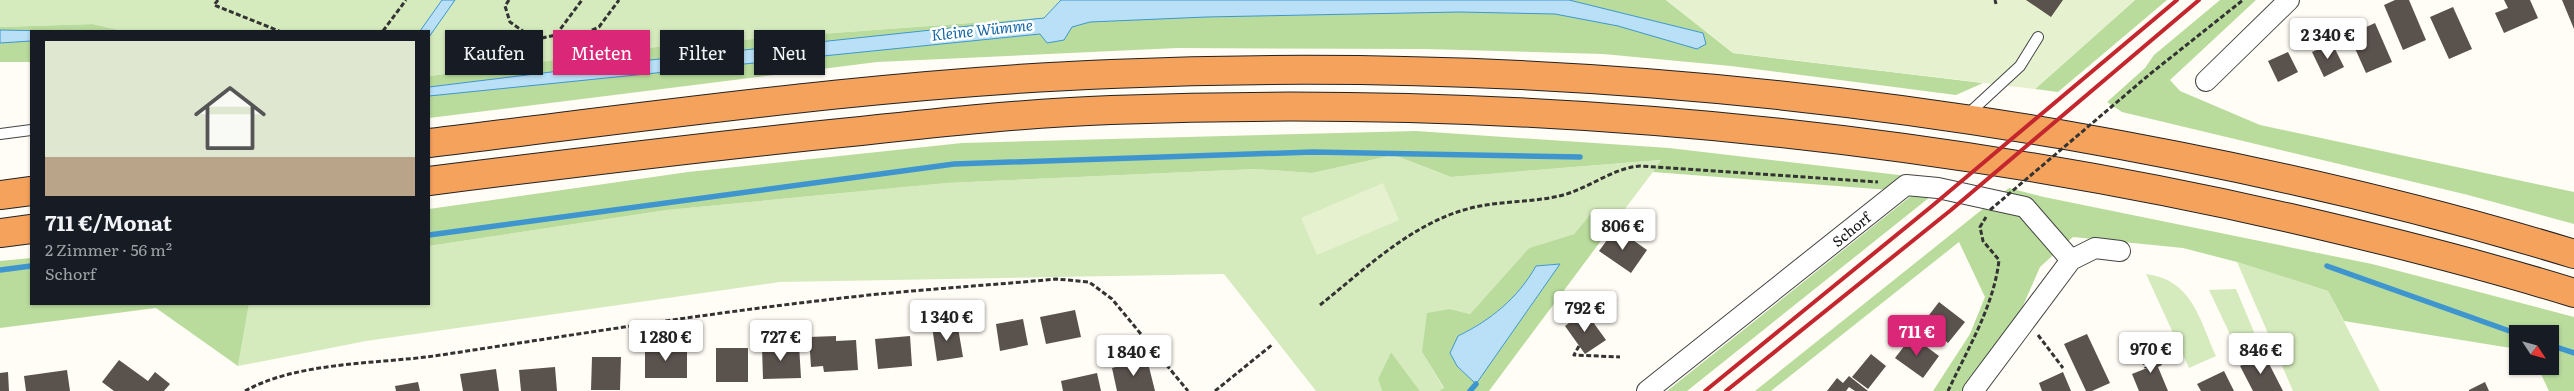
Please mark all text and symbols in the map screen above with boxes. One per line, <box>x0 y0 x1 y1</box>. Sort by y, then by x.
water label: Kleine Wümme <box>930 12 1034 46</box>
pin: 2 340 € <box>2282 18 2374 60</box>
text: 2 340 € <box>2301 22 2355 46</box>
chip: Kaufen <box>445 30 543 75</box>
chip: Mieten <box>553 30 650 75</box>
chip: Filter <box>660 30 744 75</box>
chip: Neu <box>754 30 825 75</box>
icon: home <box>185 73 275 163</box>
text: 711 €/Monat <box>45 206 172 237</box>
street label: Schorf <box>1827 206 1876 251</box>
pin: 806 € <box>1588 208 1658 251</box>
text: 806 € <box>1602 213 1644 237</box>
text: 2 Zimmer · 56 m² <box>45 237 172 261</box>
text: Schorf <box>45 261 96 285</box>
pin: 792 € <box>1550 290 1620 333</box>
text: 792 € <box>1565 295 1605 319</box>
pin: 1 340 € <box>901 300 993 342</box>
text: 1 340 € <box>921 304 973 328</box>
pin: 711 € <box>1882 314 1952 357</box>
text: 711 € <box>1899 319 1935 343</box>
pin: 1 280 € <box>620 320 712 362</box>
pin: 727 € <box>746 320 816 362</box>
text: 1 280 € <box>640 324 692 348</box>
text: 727 € <box>761 324 801 348</box>
north arrow <box>2509 325 2559 375</box>
map controls <box>2509 325 2559 375</box>
pin: 970 € <box>2116 332 2186 374</box>
pin: 846 € <box>2226 332 2296 375</box>
pin: 1 840 € <box>1088 334 1180 377</box>
text: 970 € <box>2130 336 2172 360</box>
text: 846 € <box>2240 337 2282 361</box>
text: 1 840 € <box>1107 339 1161 363</box>

